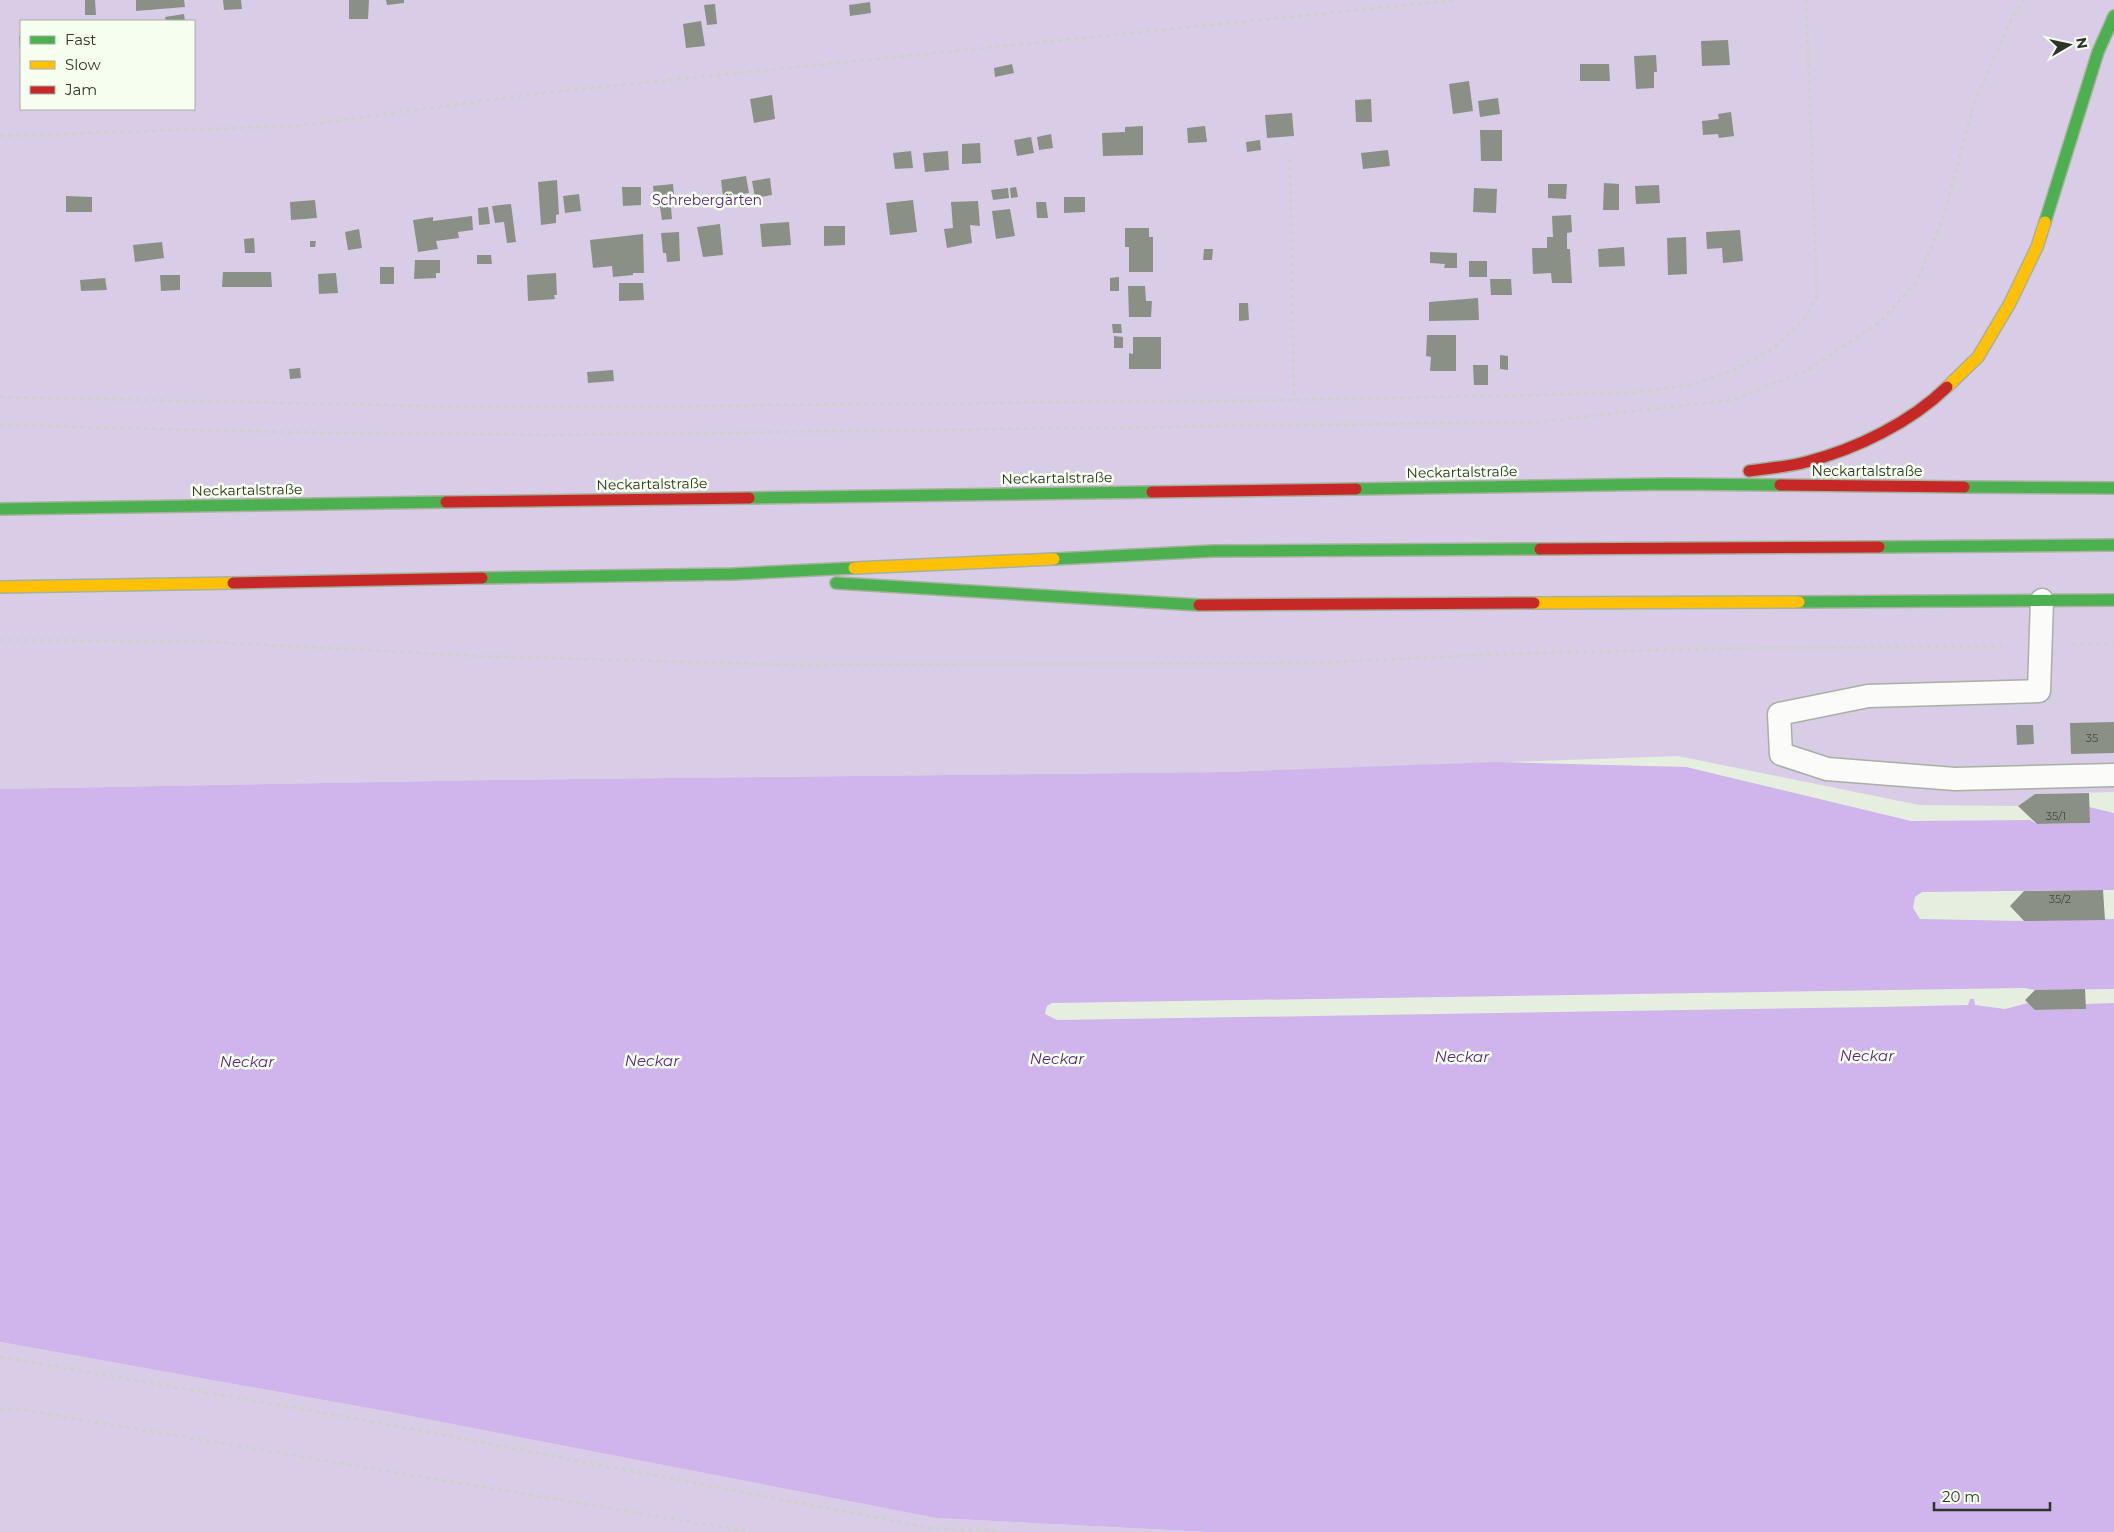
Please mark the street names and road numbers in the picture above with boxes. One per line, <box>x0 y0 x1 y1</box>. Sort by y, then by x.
street label: Neckartalstraße <box>1406 462 1518 482</box>
street label: Neckartalstraße <box>1812 462 1923 480</box>
street label: Neckartalstraße <box>1001 468 1113 488</box>
street label: Neckartalstraße <box>596 474 708 494</box>
street label: Neckartalstraße <box>191 480 303 500</box>

